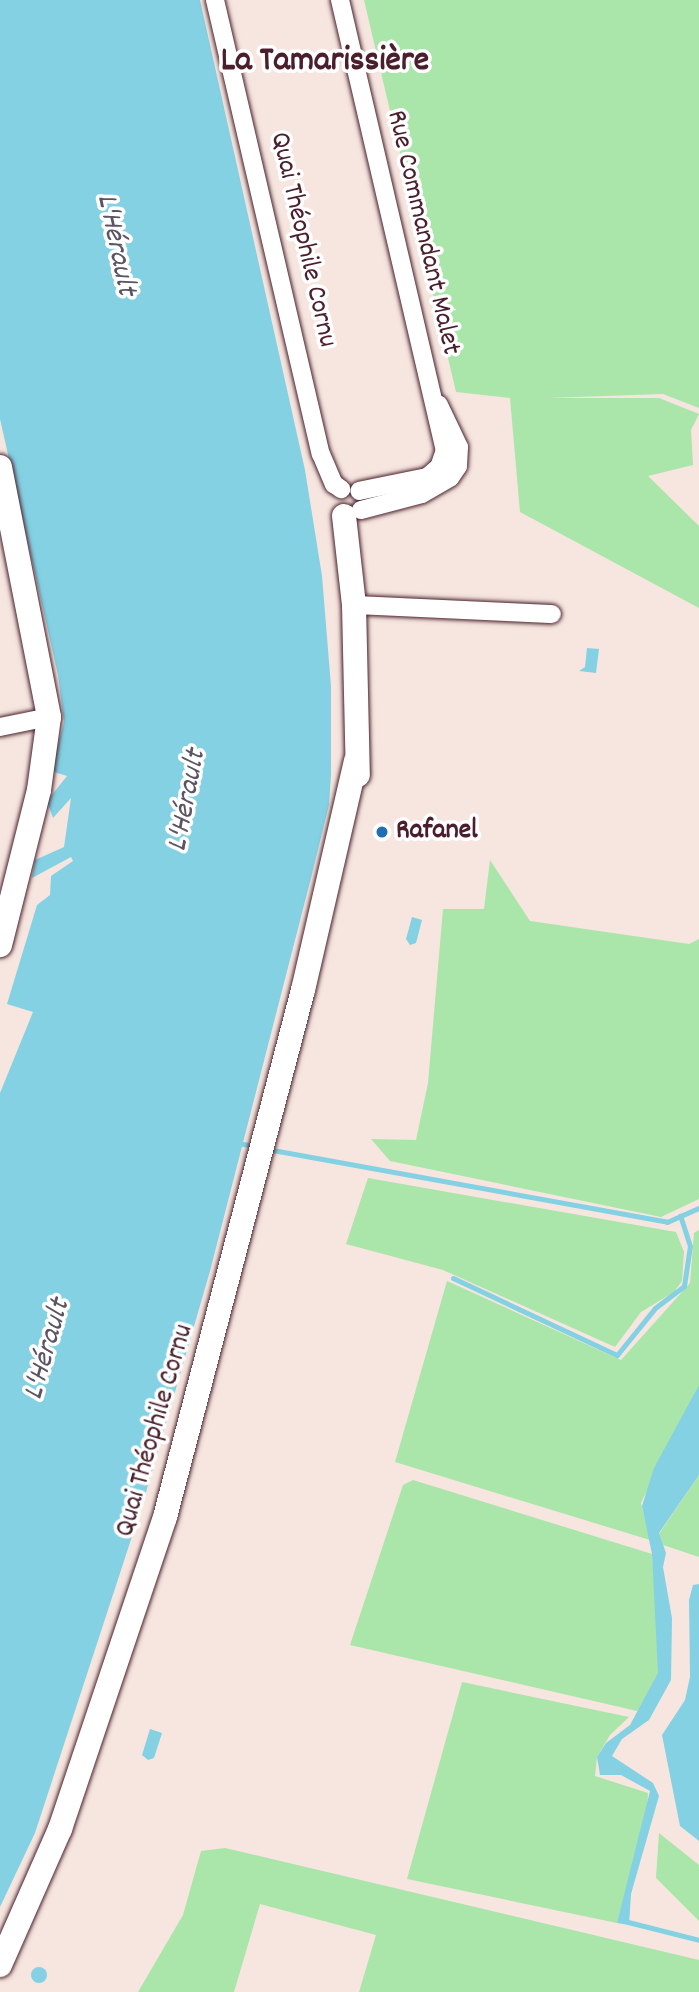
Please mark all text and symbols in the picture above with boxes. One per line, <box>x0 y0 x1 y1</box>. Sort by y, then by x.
district label: La Tamarissière <box>221 41 429 83</box>
street label: Rue Commandant Malet <box>378 107 466 359</box>
street label: Quai Théophile Cornu <box>261 129 343 351</box>
water label: L'Hérault <box>86 191 142 299</box>
water label: L'Hérault <box>162 747 216 855</box>
place label: Rafanel <box>396 815 478 849</box>
marker: Rafanel <box>374 824 390 840</box>
water label: L'Hérault <box>18 1296 80 1404</box>
street label: Quai Théophile Cornu <box>110 1321 202 1541</box>

